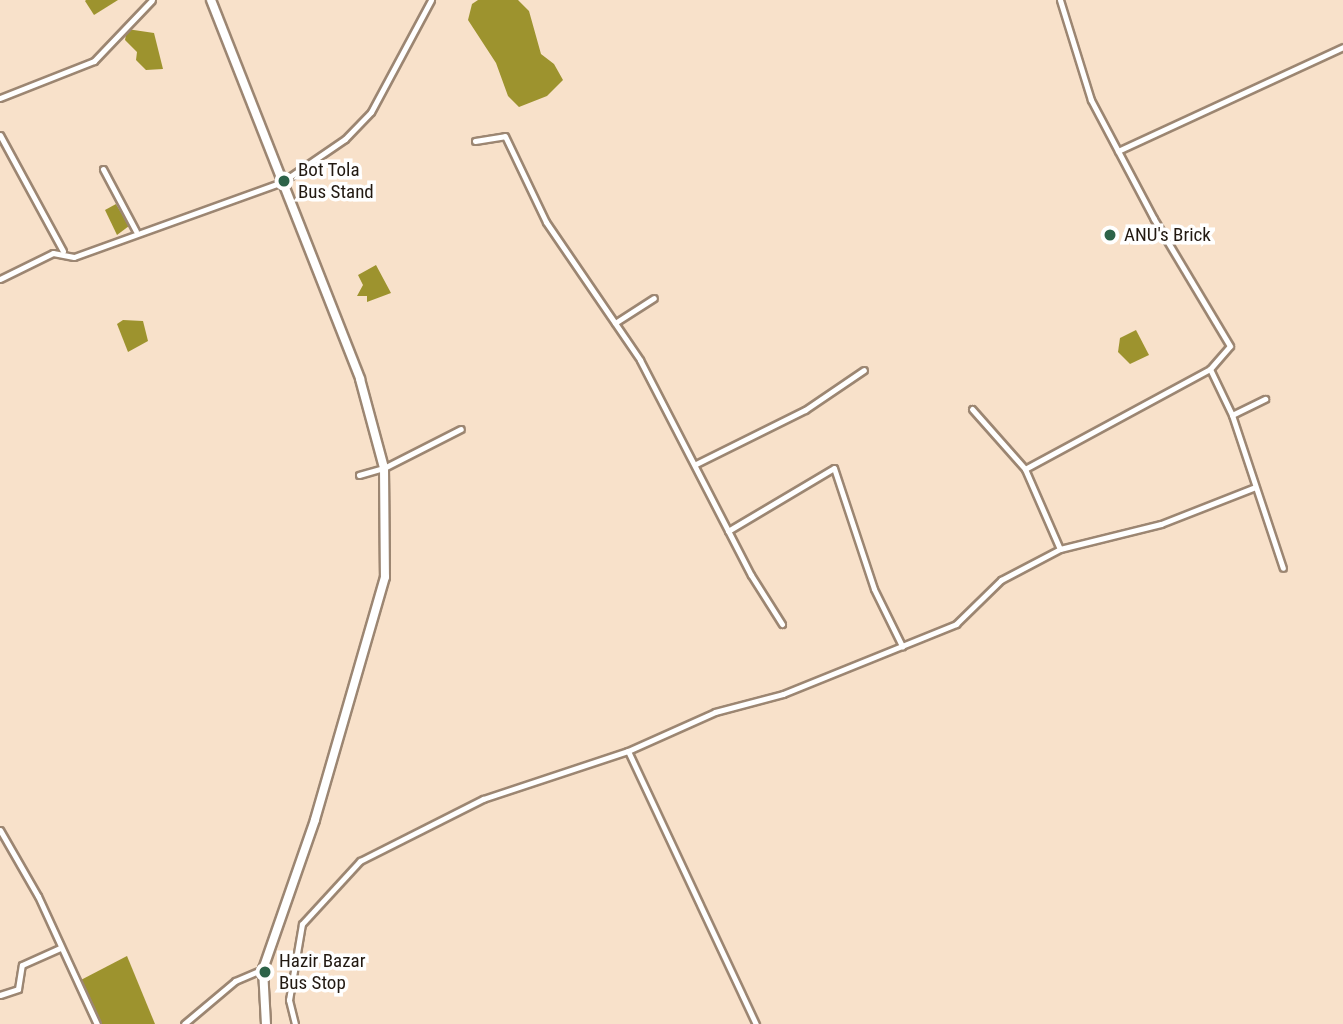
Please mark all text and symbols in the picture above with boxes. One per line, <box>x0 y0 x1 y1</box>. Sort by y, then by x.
place label: Bot Tola Bus Stand <box>298 159 374 203</box>
marker: Bot Tola Bus Stand <box>276 173 292 189</box>
place label: ANU's Brick <box>1124 224 1211 246</box>
marker: ANU's Brick <box>1102 227 1118 243</box>
place label: Hazir Bazar Bus Stop <box>279 950 365 994</box>
marker: Hazir Bazar Bus Stop <box>257 964 273 980</box>

